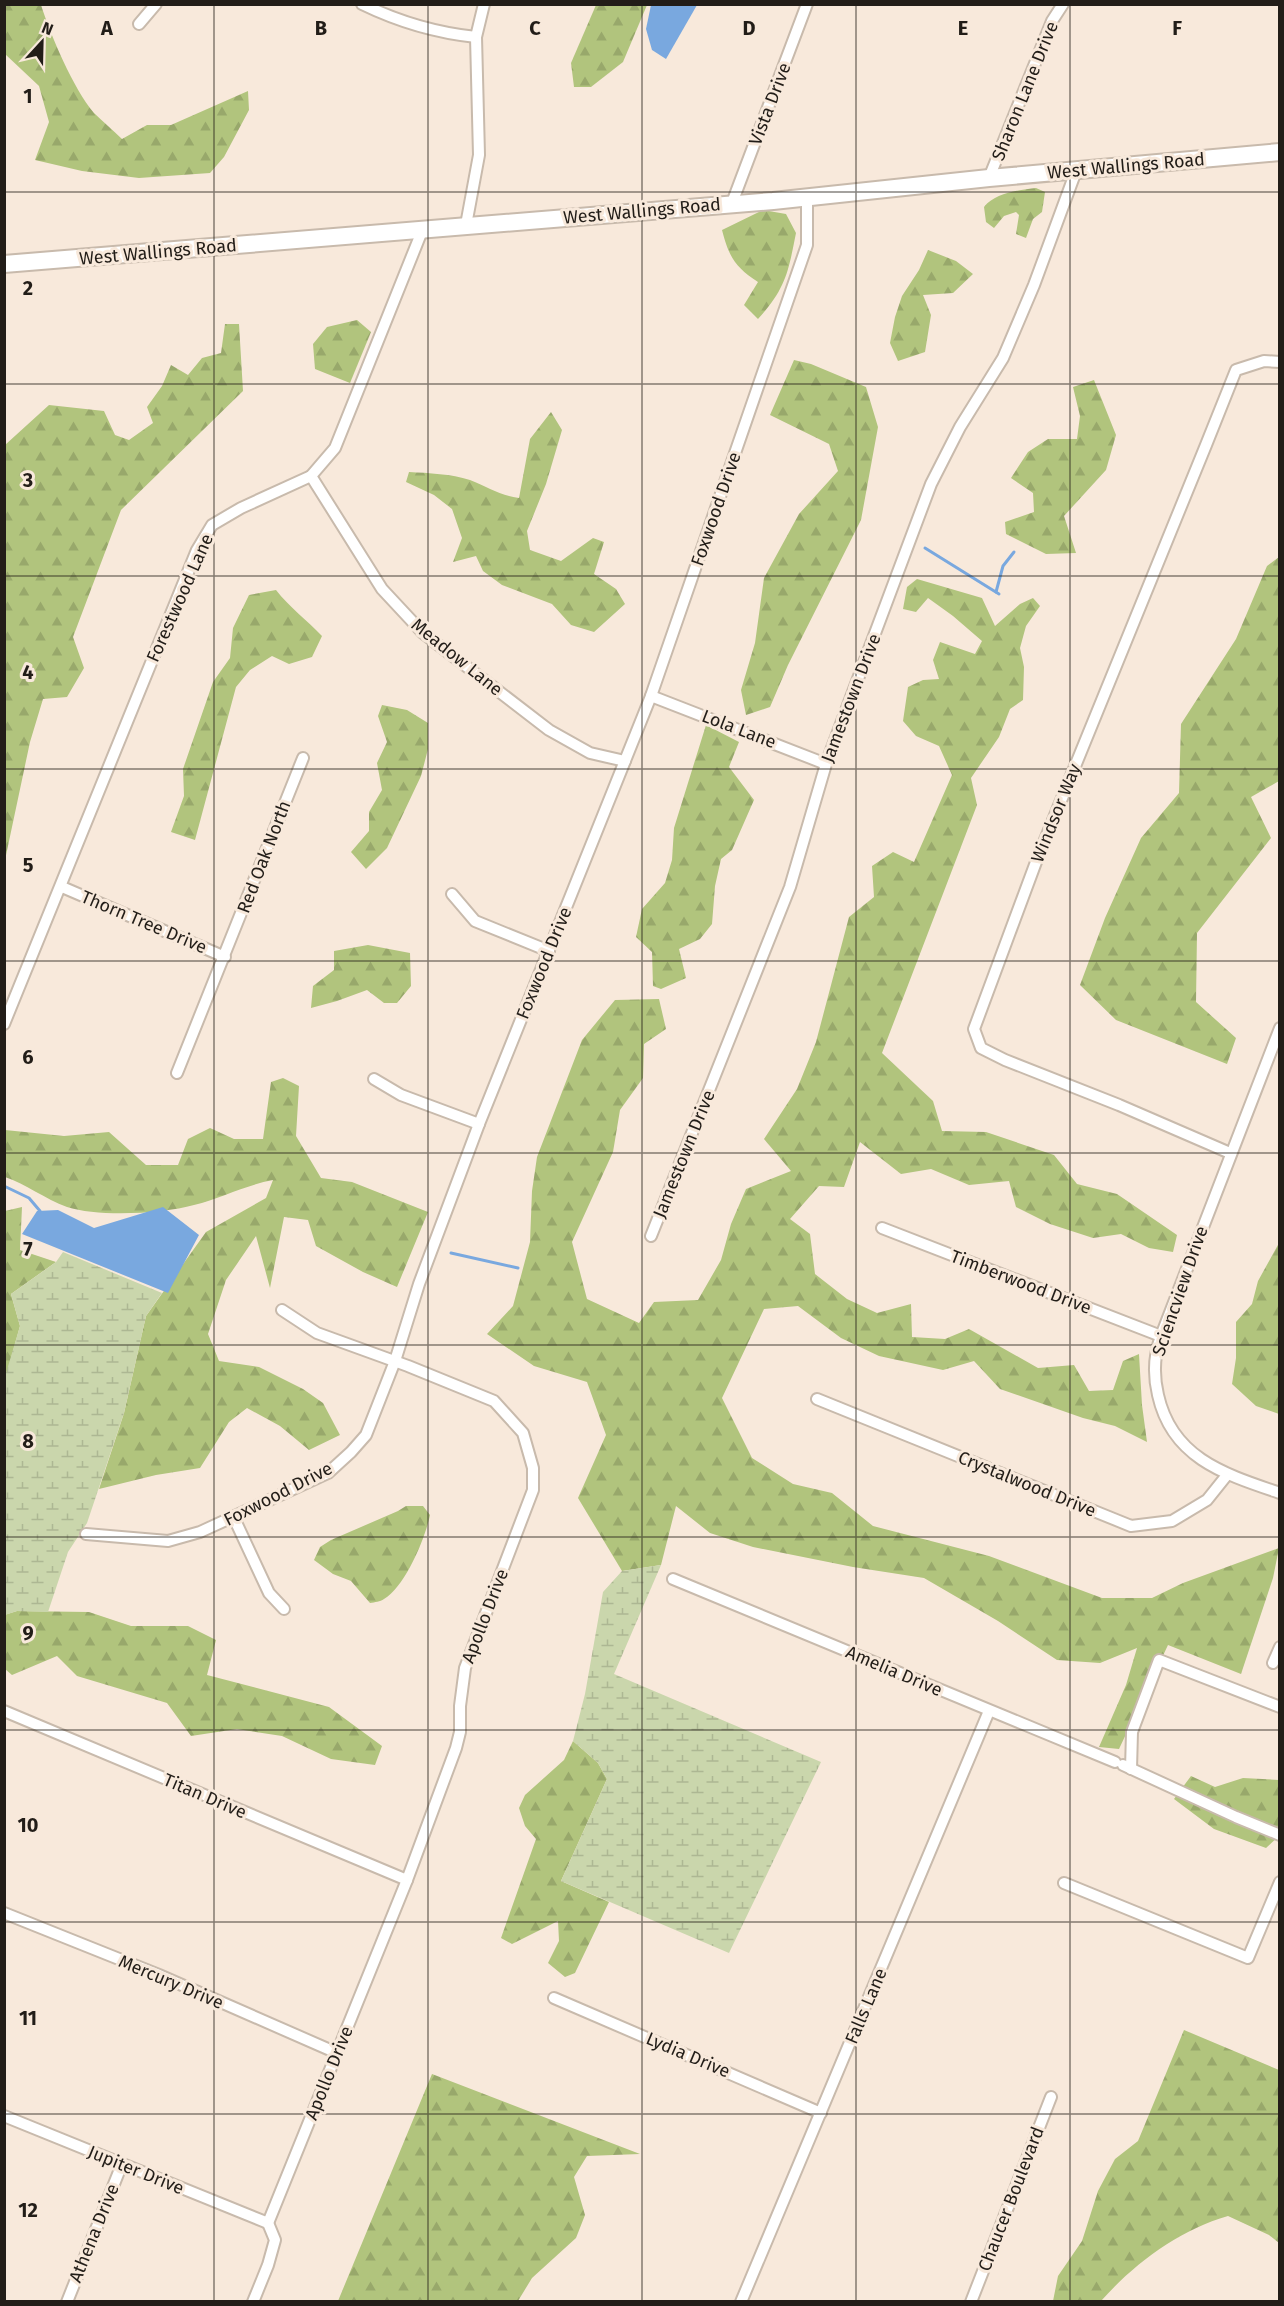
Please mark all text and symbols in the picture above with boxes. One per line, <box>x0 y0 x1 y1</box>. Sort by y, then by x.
north arrow <box>12 12 72 72</box>
text: A <box>100 16 114 40</box>
text: B <box>315 16 327 40</box>
text: C <box>529 16 541 40</box>
text: D <box>742 16 756 40</box>
text: E <box>958 16 968 40</box>
text: F <box>1172 16 1182 40</box>
text: N <box>39 18 56 39</box>
street label: Sharon Lane Drive <box>987 18 1063 164</box>
street label: Vista Drive <box>744 60 796 148</box>
text: 1 <box>23 84 33 108</box>
street label: West Wallings Road <box>1046 148 1206 184</box>
street label: West Wallings Road <box>562 193 722 229</box>
street label: West Wallings Road <box>78 234 238 270</box>
text: 2 <box>23 276 33 300</box>
street label: Foxwood Drive <box>686 449 746 569</box>
text: 3 <box>22 468 33 492</box>
street label: Forestwood Lane <box>142 530 218 666</box>
street label: Meadow Lane <box>407 613 507 701</box>
street label: Jamestown Drive <box>816 631 886 765</box>
text: 4 <box>22 660 34 684</box>
street label: Lola Lane <box>699 705 779 753</box>
street label: Windsor Way <box>1026 760 1086 866</box>
street label: Red Oak North <box>232 798 296 916</box>
text: 5 <box>23 853 34 877</box>
street label: Thorn Tree Drive <box>78 886 210 958</box>
street label: Foxwood Drive <box>512 904 576 1022</box>
text: 6 <box>22 1045 34 1069</box>
street label: Jamestown Drive <box>648 1087 720 1221</box>
street label: Sciencview Drive <box>1147 1223 1213 1359</box>
text: 7 <box>23 1237 33 1261</box>
street label: Timberwood Drive <box>948 1245 1094 1319</box>
text: 8 <box>22 1429 34 1453</box>
street label: Crystalwood Drive <box>955 1446 1099 1522</box>
street label: Foxwood Drive <box>220 1457 336 1531</box>
street label: Apollo Drive <box>457 1566 513 1666</box>
text: 9 <box>22 1621 34 1645</box>
street label: Amelia Drive <box>842 1641 946 1701</box>
street label: Titan Drive <box>160 1769 250 1823</box>
text: 10 <box>18 1813 38 1837</box>
street label: Mercury Drive <box>115 1950 227 2014</box>
street label: Falls Lane <box>840 1965 892 2047</box>
text: 11 <box>19 2006 37 2030</box>
street label: Apollo Drive <box>300 2023 358 2123</box>
street label: Lydia Drive <box>643 2027 733 2083</box>
street label: Chaucer Boulevard <box>973 2124 1049 2274</box>
street label: Jupiter Drive <box>85 2141 187 2199</box>
street label: Athena Drive <box>64 2180 124 2286</box>
text: 12 <box>18 2198 38 2222</box>

